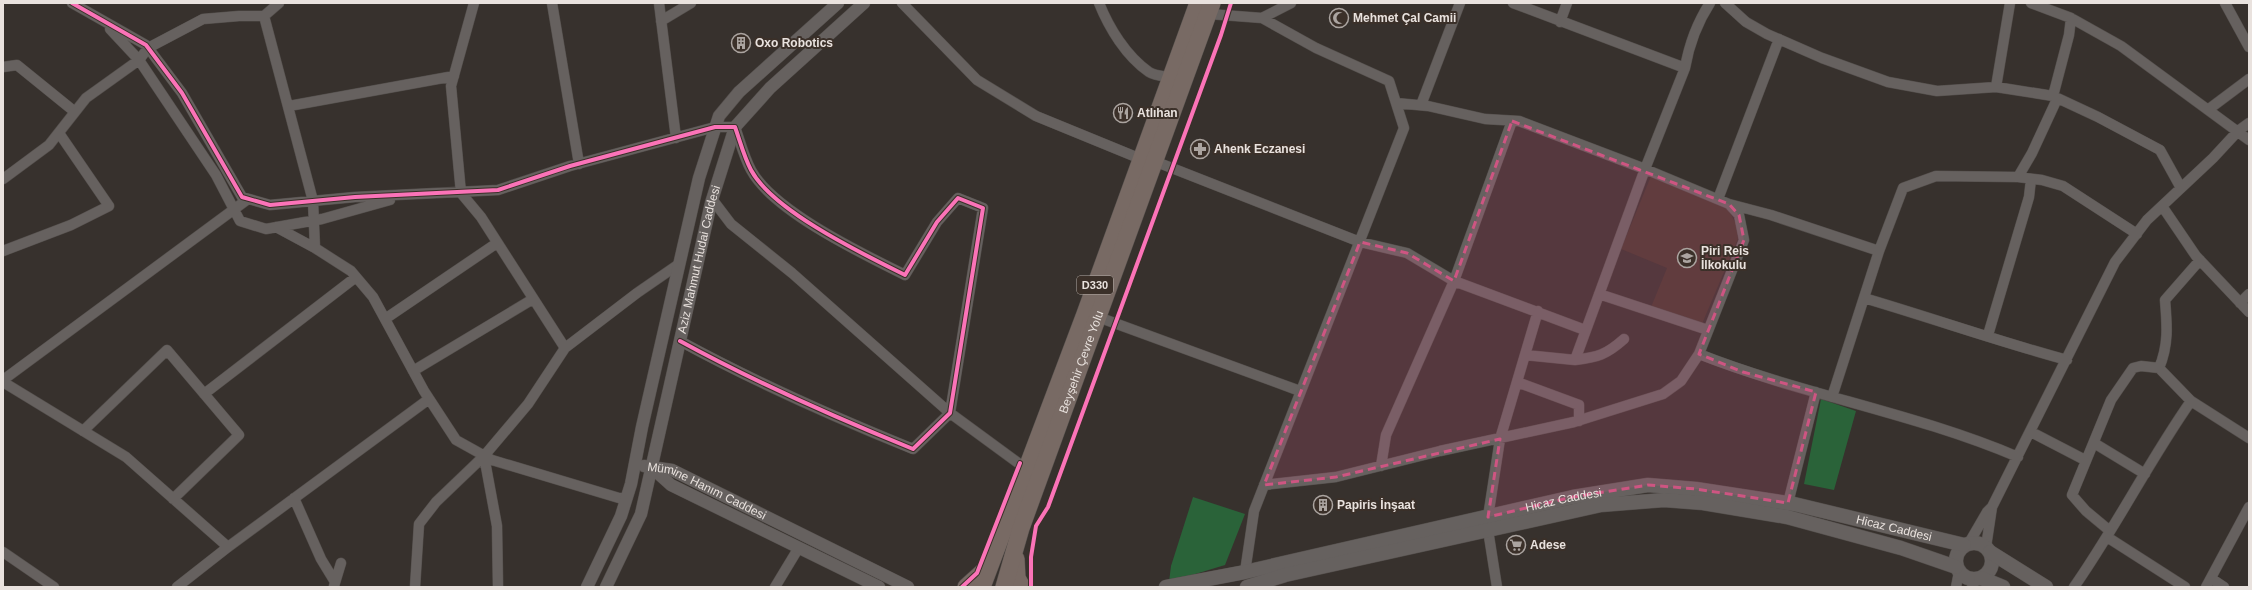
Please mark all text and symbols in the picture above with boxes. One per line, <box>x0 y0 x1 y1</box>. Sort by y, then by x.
mosque icon: Mehmet Çal Camii <box>1328 7 1350 29</box>
place label: Mehmet Çal Camii <box>1353 11 1456 25</box>
building icon: Oxo Robotics <box>730 32 752 54</box>
place label: Oxo Robotics <box>755 36 833 50</box>
restaurant icon: Atlıhan <box>1112 102 1134 124</box>
place label: Atlıhan <box>1137 106 1178 120</box>
pharmacy icon: Ahenk Eczanesi <box>1189 138 1211 160</box>
place label: Ahenk Eczanesi <box>1214 142 1305 156</box>
street label: Aziz Mahmut Hudai Caddesi <box>675 184 723 335</box>
place label: Piri Reis İlkokulu <box>1701 244 1749 272</box>
school or university icon: Piri Reis İlkokulu <box>1676 247 1698 269</box>
road number: D330 <box>1077 276 1113 294</box>
street label: Beyşehir Çevre Yolu <box>1056 309 1106 415</box>
street label: Mümine Hanım Caddesi <box>647 460 768 523</box>
street label: Hicaz Caddesi <box>1524 486 1603 515</box>
building icon: Papiris İnşaat <box>1312 494 1334 516</box>
place label: Papiris İnşaat <box>1337 497 1415 512</box>
street label: Hicaz Caddesi <box>1855 512 1933 544</box>
supermarket icon: Adese <box>1505 534 1527 556</box>
place label: Adese <box>1530 538 1566 552</box>

